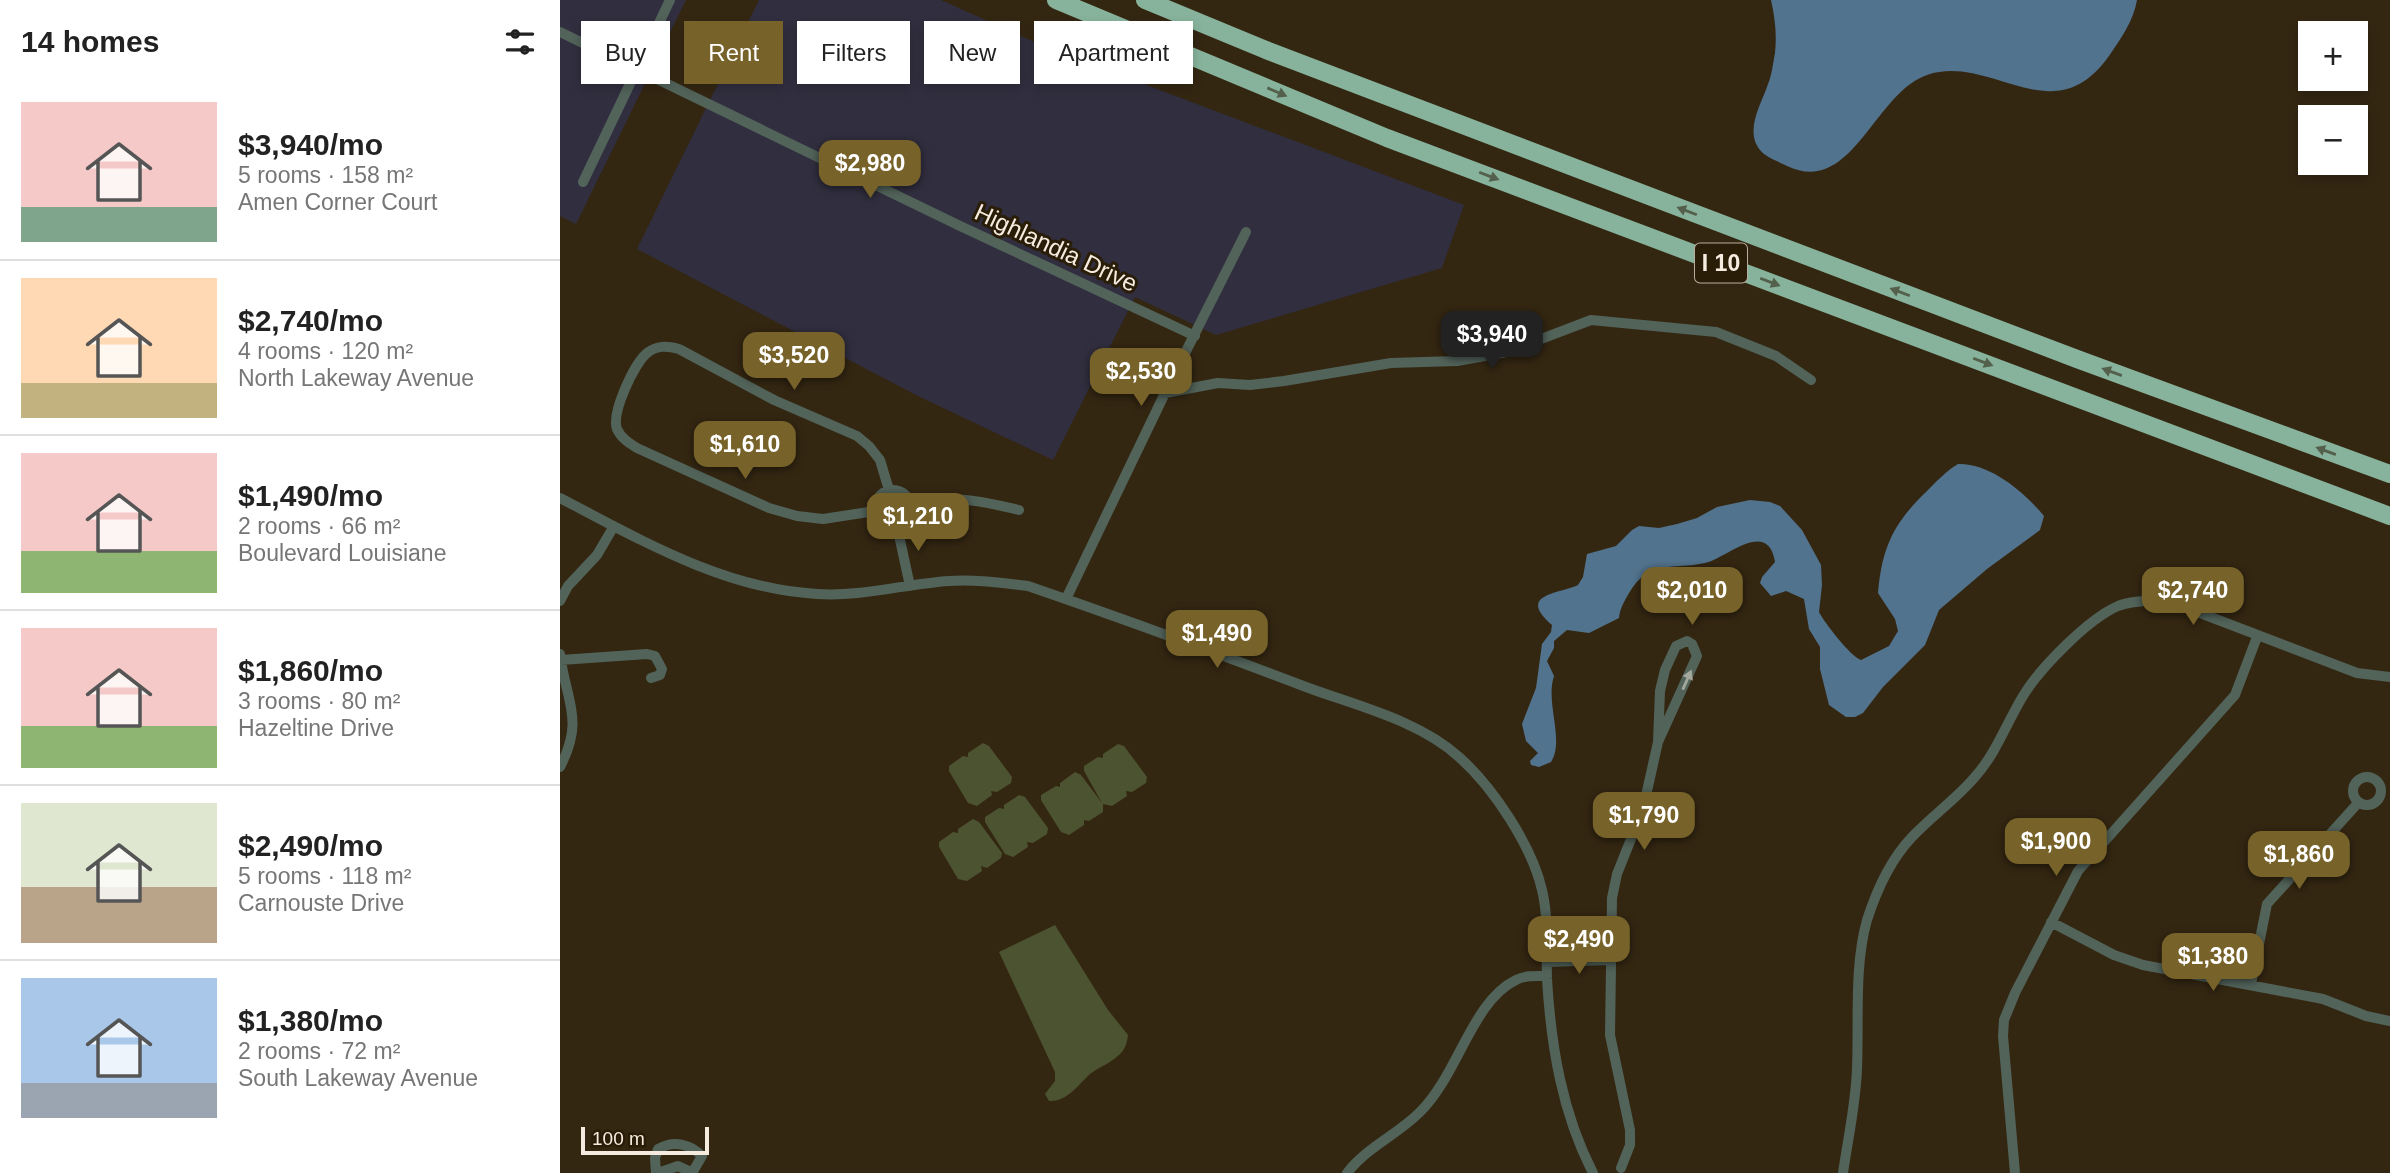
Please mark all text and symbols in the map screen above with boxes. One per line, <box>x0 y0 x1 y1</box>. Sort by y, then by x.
chip: Buy <box>581 21 670 84</box>
chip: Rent <box>684 21 783 84</box>
chip: Filters <box>797 21 910 84</box>
chip: New <box>924 21 1020 84</box>
chip: Apartment <box>1034 21 1193 84</box>
map controls <box>2298 21 2368 175</box>
button: + <box>2298 21 2368 91</box>
icon: filters <box>501 23 539 61</box>
text: 14 homes <box>21 25 159 58</box>
one-way arrow <box>1267 86 1287 98</box>
button: − <box>2298 105 2368 175</box>
text: $3,940/mo <box>238 128 383 161</box>
icon: home <box>77 130 161 214</box>
pin: $2,980 <box>813 140 927 200</box>
text: $2,980 <box>835 150 905 176</box>
text: 5 rooms · 158 m² <box>238 162 413 188</box>
one-way arrow <box>1478 171 1499 182</box>
text: Amen Corner Court <box>238 189 437 215</box>
street label: Highlandia Drive <box>971 198 1142 297</box>
one-way arrow <box>1676 205 1697 216</box>
road number: I 10 <box>1695 244 1747 282</box>
one-way arrow <box>1760 277 1781 288</box>
one-way arrow <box>1889 286 1910 297</box>
text: $2,740/mo <box>238 304 383 337</box>
icon: home <box>77 306 161 390</box>
pin: $3,940 <box>1435 312 1549 371</box>
text: $3,940 <box>1457 321 1527 347</box>
pin: $3,520 <box>737 332 851 392</box>
text: 4 rooms · 120 m² <box>238 338 413 364</box>
text: $3,520 <box>759 342 829 368</box>
pin: $2,530 <box>1084 348 1198 408</box>
one-way arrow <box>1973 357 1994 368</box>
text: $2,530 <box>1106 358 1176 384</box>
text: North Lakeway Avenue <box>238 365 474 391</box>
one-way arrow <box>2102 366 2123 377</box>
pin: $1,610 <box>688 421 802 481</box>
text: $1,610 <box>710 431 780 457</box>
one-way arrow <box>2315 445 2336 456</box>
text: $1,490/mo <box>238 479 383 512</box>
icon: home <box>77 481 161 565</box>
pin: $1,210 <box>861 494 975 553</box>
text: $1,210 <box>883 503 953 529</box>
text: 2 rooms · 66 m² <box>238 513 400 539</box>
text: Boulevard Louisiane <box>238 540 446 566</box>
pin: $2,010 <box>1635 568 1749 627</box>
pin: $2,740 <box>2136 568 2250 627</box>
text: $2,010 <box>1657 577 1727 603</box>
text: $2,740 <box>2158 577 2228 603</box>
pin: $1,490 <box>1160 610 1274 670</box>
text: $1,490 <box>1182 620 1252 646</box>
text: $1,860/mo <box>238 654 383 687</box>
icon: home <box>77 656 161 740</box>
one-way arrow <box>1682 669 1693 690</box>
text: 3 rooms · 80 m² <box>238 688 400 714</box>
text: Hazeltine Drive <box>238 715 394 741</box>
pin: $1,790 <box>1587 792 1701 852</box>
text: $1,790 <box>1609 802 1679 828</box>
pin: $1,900 <box>1999 818 2113 878</box>
text: $1,900 <box>2021 828 2091 854</box>
text: $2,490/mo <box>238 829 383 862</box>
icon: home <box>77 831 161 915</box>
pin: $1,860 <box>2242 832 2356 891</box>
text: $1,860 <box>2264 841 2334 867</box>
text: 5 rooms · 118 m² <box>238 863 411 889</box>
text: Carnouste Drive <box>238 890 404 916</box>
pin: $2,490 <box>1522 916 1636 976</box>
text: $2,490 <box>1544 926 1614 952</box>
pin: $1,380 <box>2156 934 2270 993</box>
text: $1,380 <box>2178 943 2248 969</box>
text: $1,380/mo <box>238 1004 383 1037</box>
icon: home <box>77 1006 161 1090</box>
text: 2 rooms · 72 m² <box>238 1038 400 1064</box>
text: South Lakeway Avenue <box>238 1065 478 1091</box>
scale bar <box>581 1124 709 1156</box>
text: 100 m <box>592 1128 645 1149</box>

